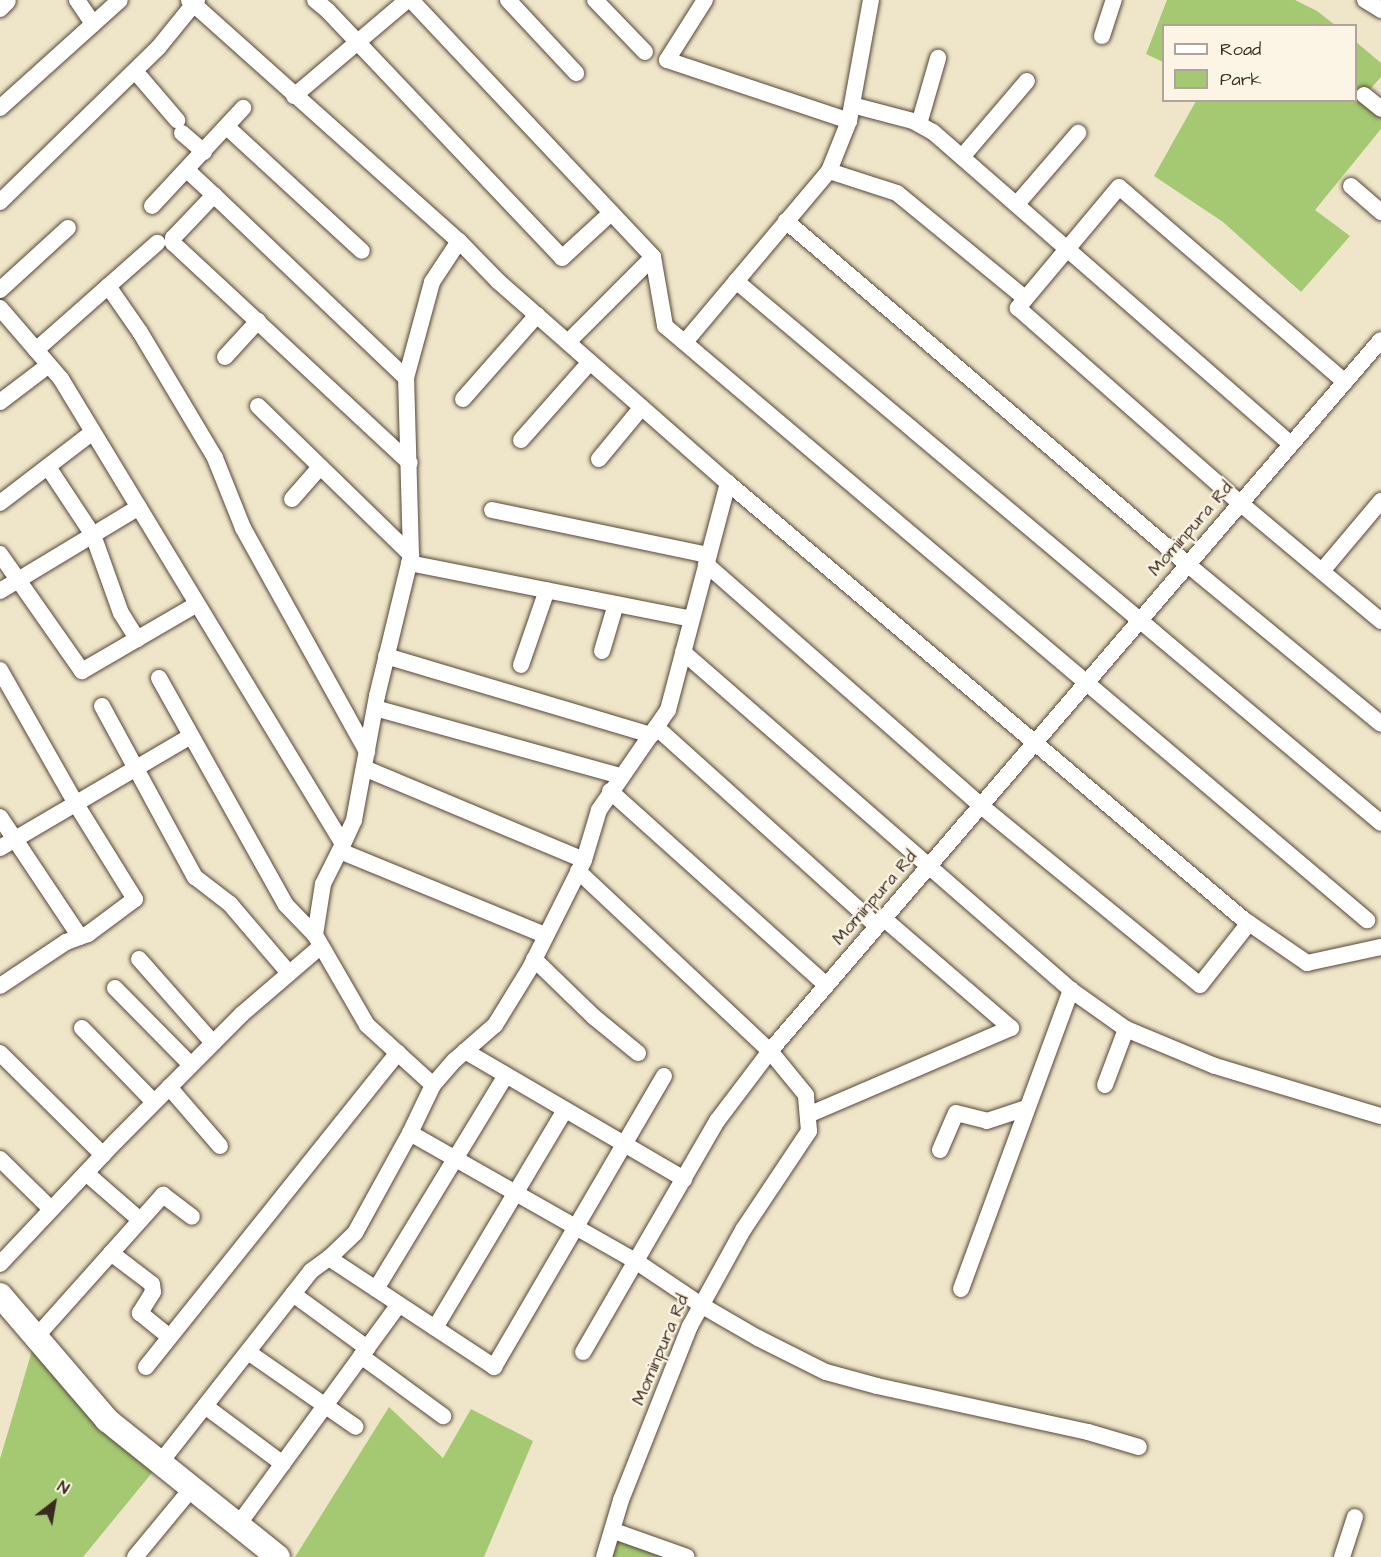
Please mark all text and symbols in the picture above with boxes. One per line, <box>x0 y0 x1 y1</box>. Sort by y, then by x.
legend <box>1162 24 1357 102</box>
text: Road <box>1220 37 1261 62</box>
text: Park <box>1220 67 1262 92</box>
street label: Mominpura Rd <box>1144 477 1238 581</box>
street label: Mominpura Rd <box>828 846 922 950</box>
street label: Mominpura Rd <box>628 1291 694 1409</box>
north arrow <box>24 1473 84 1533</box>
text: N <box>53 1476 73 1500</box>

